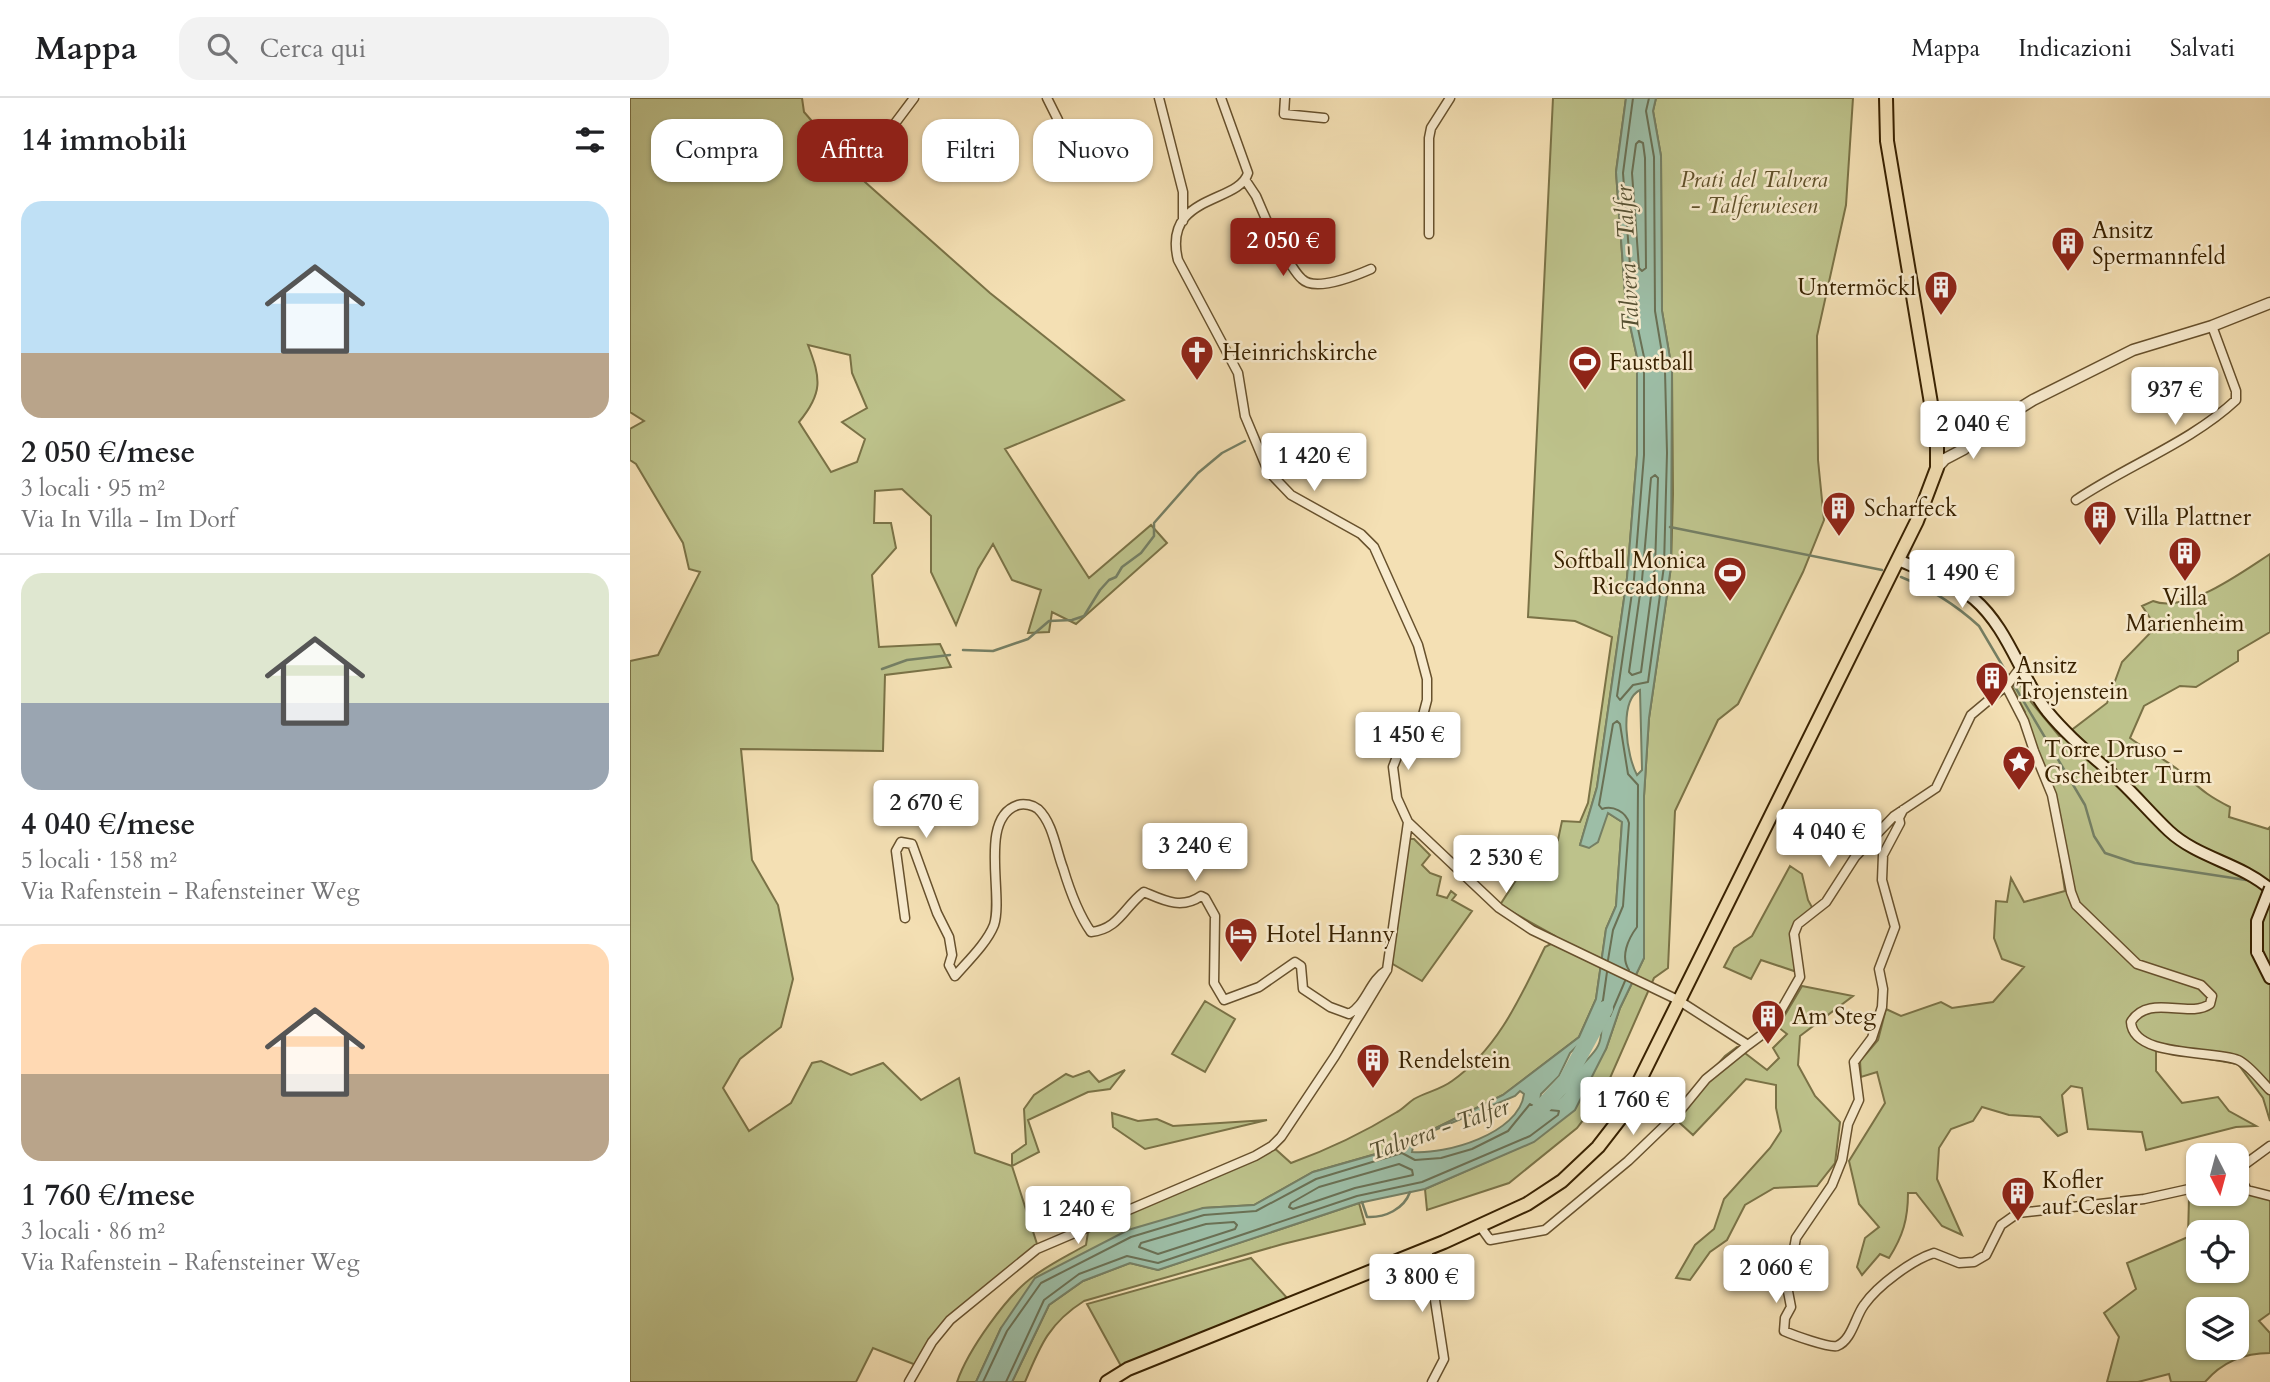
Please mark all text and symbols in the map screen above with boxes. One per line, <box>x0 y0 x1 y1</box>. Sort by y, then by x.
search box <box>179 17 669 80</box>
text: Mappa <box>35 26 137 71</box>
icon: search <box>203 29 241 67</box>
text: Cerca qui <box>259 31 366 66</box>
text: Mappa <box>1911 32 1980 65</box>
text: Indicazioni <box>2018 32 2132 65</box>
text: Salvati <box>2170 32 2235 65</box>
chip: Compra <box>651 119 783 182</box>
chip: Affitta <box>797 119 908 182</box>
chip: Filtri <box>922 119 1019 182</box>
chip: Nuovo <box>1033 119 1153 182</box>
text: 14 immobili <box>21 120 187 161</box>
icon: filters <box>571 121 609 159</box>
park label: Prati del Talvera - Talferwiesen <box>1680 164 1828 221</box>
water label: Talvera - Talfer <box>1607 183 1648 332</box>
place label: Ansitz Spermannfeld <box>2092 215 2226 272</box>
pin: 2 050 € <box>1218 218 1348 278</box>
building icon: Ansitz Spermannfeld <box>2049 224 2087 273</box>
text: 2 050 € <box>1246 225 1320 256</box>
icon: home <box>252 246 378 372</box>
building icon: Untermöckl <box>1922 268 1960 317</box>
place label: Untermöckl <box>1798 272 1916 303</box>
church icon: Heinrichskirche <box>1178 333 1216 382</box>
place label: Heinrichskirche <box>1222 337 1378 368</box>
sports icon: Faustball <box>1566 343 1604 392</box>
place label: Faustball <box>1609 347 1694 378</box>
pin: 937 € <box>2126 368 2224 427</box>
text: 937 € <box>2147 374 2203 405</box>
pin: 2 040 € <box>1908 402 2038 461</box>
text: 2 040 € <box>1936 408 2010 439</box>
text: 2 050 €/mese <box>21 432 195 473</box>
pin: 1 420 € <box>1249 434 1379 493</box>
text: 1 420 € <box>1277 440 1351 471</box>
text: 3 locali · 95 m² <box>21 473 165 504</box>
building icon: Scharfeck <box>1820 489 1858 538</box>
place label: Scharfeck <box>1864 493 1958 524</box>
building icon: Villa Plattner <box>2081 498 2119 547</box>
place label: Villa Plattner <box>2124 502 2252 533</box>
text: Via In Villa - Im Dorf <box>21 504 235 535</box>
building icon: Villa Marienheim <box>2166 534 2204 583</box>
place label: Softball Monica Riccadonna <box>1554 545 1706 602</box>
pin: 1 490 € <box>1897 550 2027 610</box>
sports icon: Softball Monica Riccadonna <box>1711 554 1749 603</box>
text: 1 490 € <box>1925 557 1999 588</box>
place label: Villa Marienheim <box>2126 582 2245 639</box>
icon: home <box>252 618 378 744</box>
place label: Ansitz Trojenstein <box>2016 650 2129 707</box>
building icon: Ansitz Trojenstein <box>1973 659 2011 708</box>
pin: 1 450 € <box>1343 712 1473 772</box>
text: 1 450 € <box>1371 719 1445 750</box>
place label: Torre Druso - Gscheibter Turm <box>2044 734 2212 791</box>
place icon: Torre Druso - Gscheibter Turm <box>2000 743 2038 792</box>
pin: 2 670 € <box>861 780 991 840</box>
text: 2 670 € <box>889 787 963 818</box>
text: 4 040 €/mese <box>21 804 195 845</box>
pin: 4 040 € <box>1764 810 1894 869</box>
text: 4 040 € <box>1792 816 1866 847</box>
pin: 3 240 € <box>1130 824 1260 883</box>
text: 3 240 € <box>1158 830 1232 861</box>
pin: 2 530 € <box>1441 836 1571 895</box>
text: 2 530 € <box>1469 842 1543 873</box>
text: 5 locali · 158 m² <box>21 845 177 876</box>
text: Via Rafenstein - Rafensteiner Weg <box>21 876 360 907</box>
hotel icon: Hotel Hanny <box>1222 915 1260 964</box>
place label: Hotel Hanny <box>1266 919 1395 950</box>
icon: home <box>252 989 378 1115</box>
building icon: Am Steg <box>1749 997 1787 1046</box>
place label: Am Steg <box>1792 1001 1876 1032</box>
building icon: Rendelstein <box>1354 1041 1392 1090</box>
place label: Rendelstein <box>1398 1045 1511 1076</box>
pin: 1 760 € <box>1568 1077 1698 1137</box>
text: 1 760 € <box>1596 1084 1670 1115</box>
water label: Talvera - Talfer <box>1365 1090 1515 1169</box>
north arrow <box>2186 1143 2249 1206</box>
map controls <box>2186 1143 2249 1360</box>
place label: Kofler auf Ceslar <box>2042 1165 2138 1222</box>
building icon: Kofler auf Ceslar <box>1999 1174 2037 1223</box>
text: 1 760 €/mese <box>21 1175 195 1216</box>
pin: 1 240 € <box>1013 1186 1143 1246</box>
text: 1 240 € <box>1041 1193 1115 1224</box>
text: 3 locali · 86 m² <box>21 1216 165 1247</box>
button: locate <box>2186 1220 2249 1283</box>
pin: 2 060 € <box>1711 1246 1841 1305</box>
text: Via Rafenstein - Rafensteiner Weg <box>21 1247 360 1278</box>
text: 2 060 € <box>1739 1252 1813 1283</box>
pin: 3 800 € <box>1357 1254 1487 1314</box>
text: 3 800 € <box>1385 1261 1459 1292</box>
button: layers <box>2186 1297 2249 1360</box>

